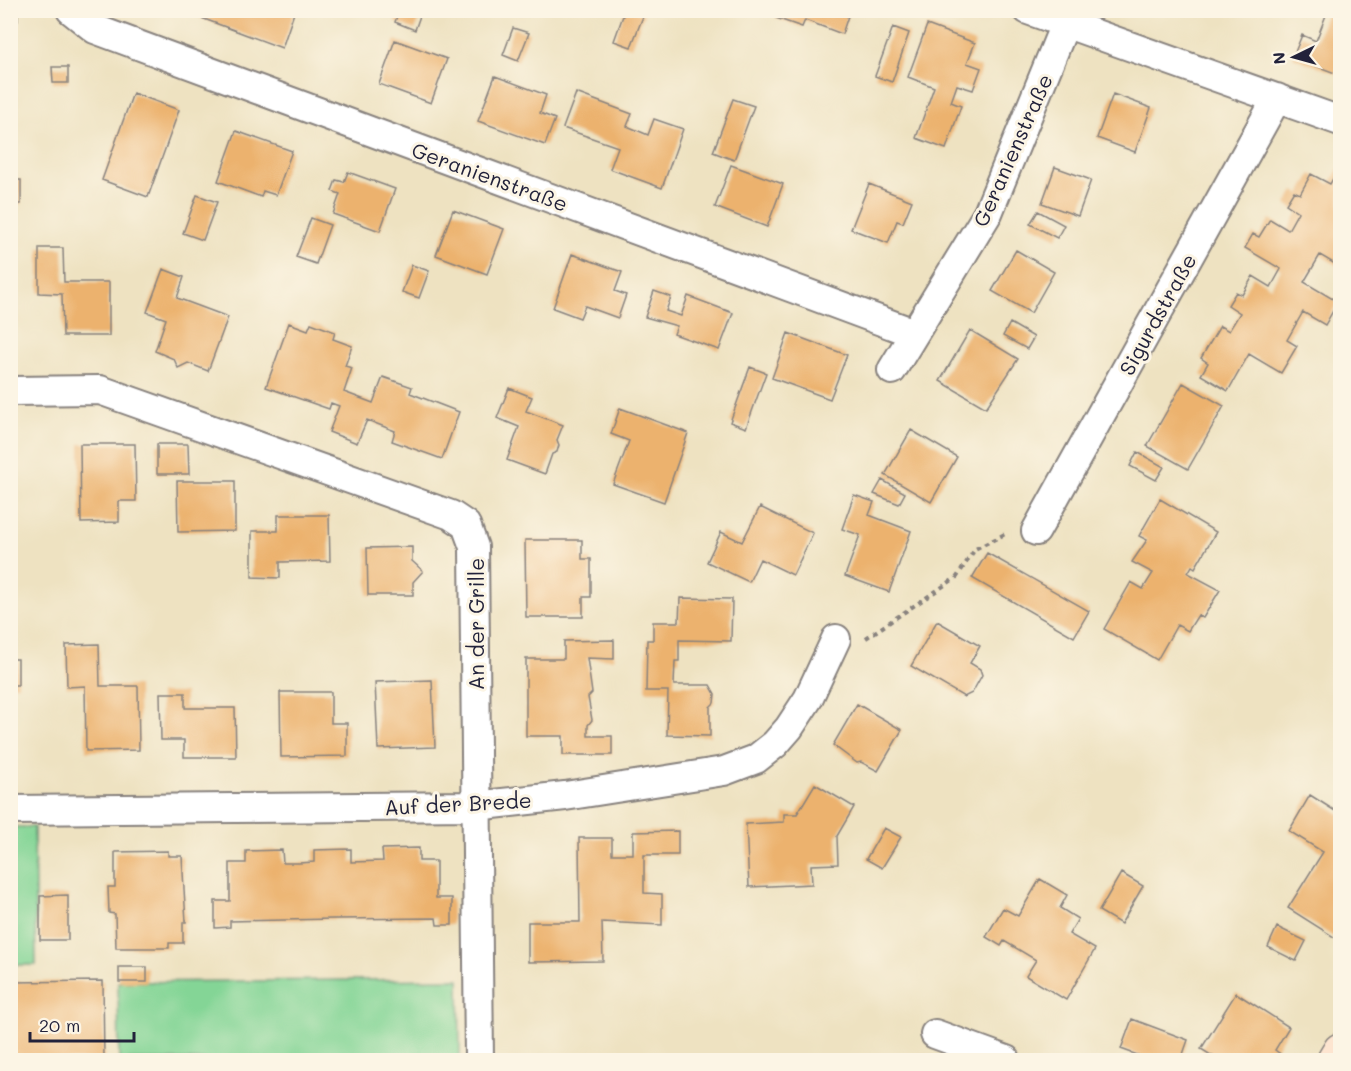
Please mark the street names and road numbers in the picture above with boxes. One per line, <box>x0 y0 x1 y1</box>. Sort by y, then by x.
street label: Geranienstraße <box>966 69 1058 231</box>
street label: Geranienstraße <box>408 135 572 217</box>
street label: Sigurdstraße <box>1112 248 1202 380</box>
street label: An der Grille <box>462 558 489 690</box>
street label: Auf der Brede <box>384 786 532 820</box>

